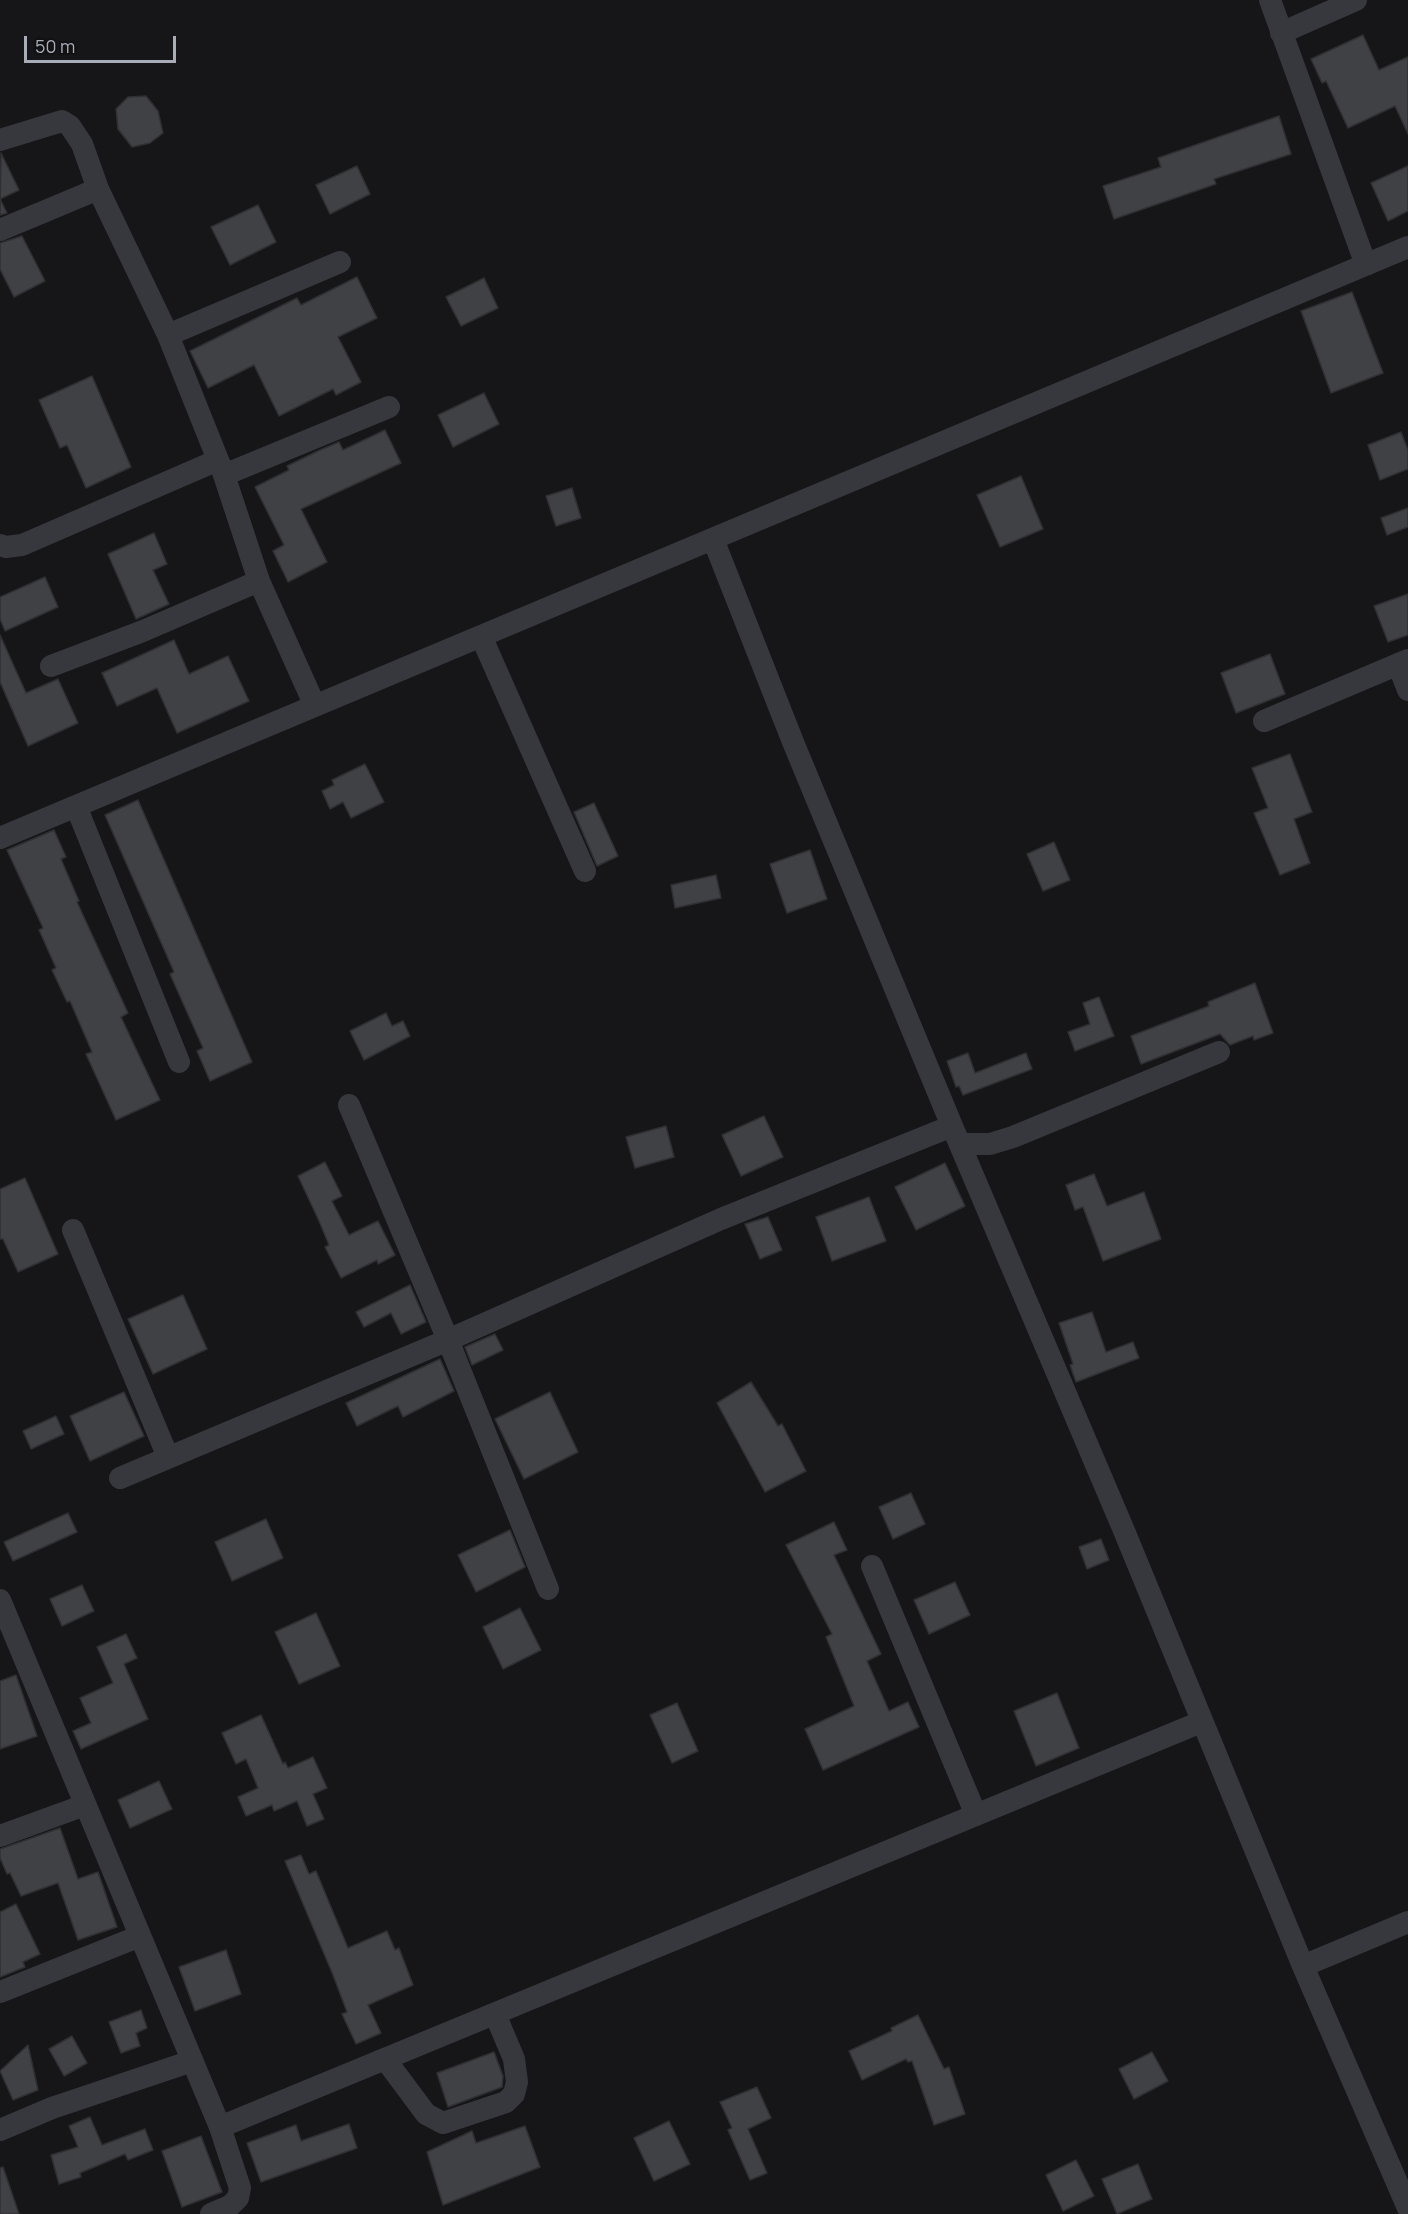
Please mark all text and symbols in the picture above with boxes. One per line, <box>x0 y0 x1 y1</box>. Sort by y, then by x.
scale bar <box>27 24 178 62</box>
text: 50 m <box>35 34 75 58</box>

